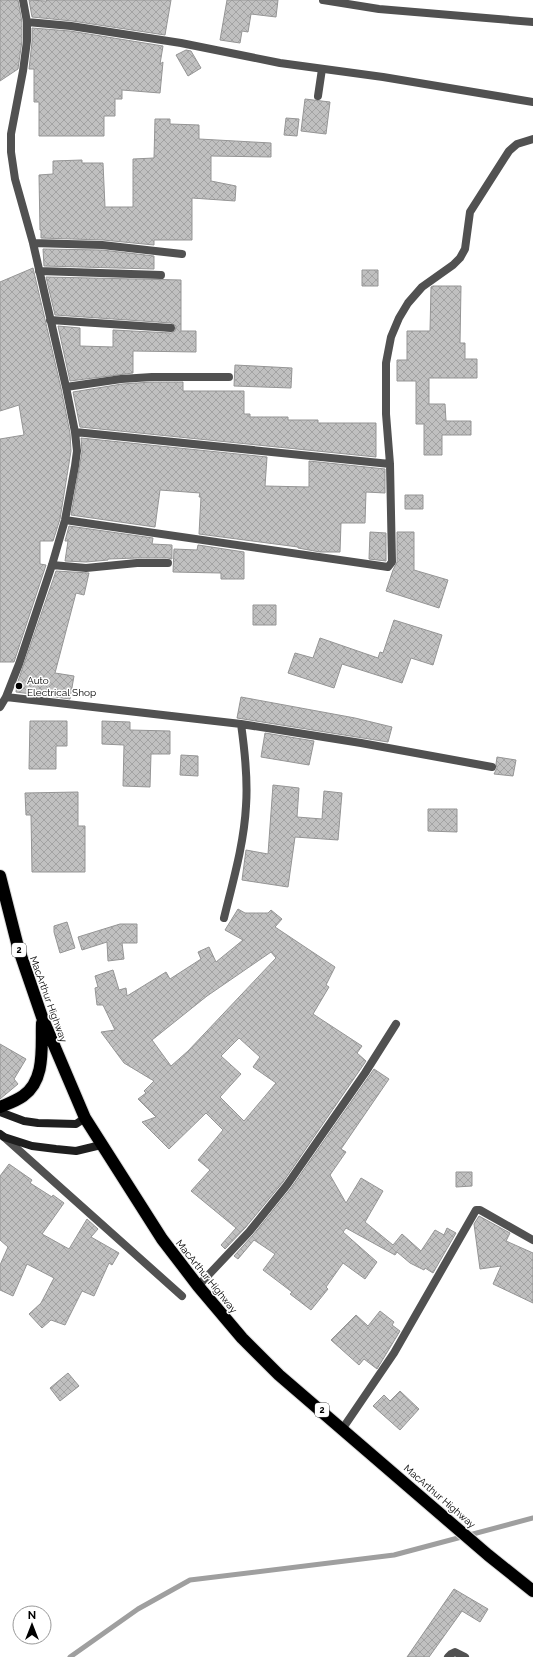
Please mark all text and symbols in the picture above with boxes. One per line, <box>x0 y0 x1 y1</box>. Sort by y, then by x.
place label: Auto Electrical Shop <box>27 675 96 698</box>
marker: Auto Electrical Shop <box>14 681 24 691</box>
road number: 2 <box>12 943 26 957</box>
street label: MacArthur Highway <box>28 955 69 1044</box>
street label: MacArthur Highway <box>174 1237 240 1316</box>
road number: 2 <box>315 1403 329 1417</box>
street label: MacArthur Highway <box>402 1462 478 1531</box>
north arrow <box>12 1605 52 1645</box>
text: N <box>28 1609 36 1622</box>

